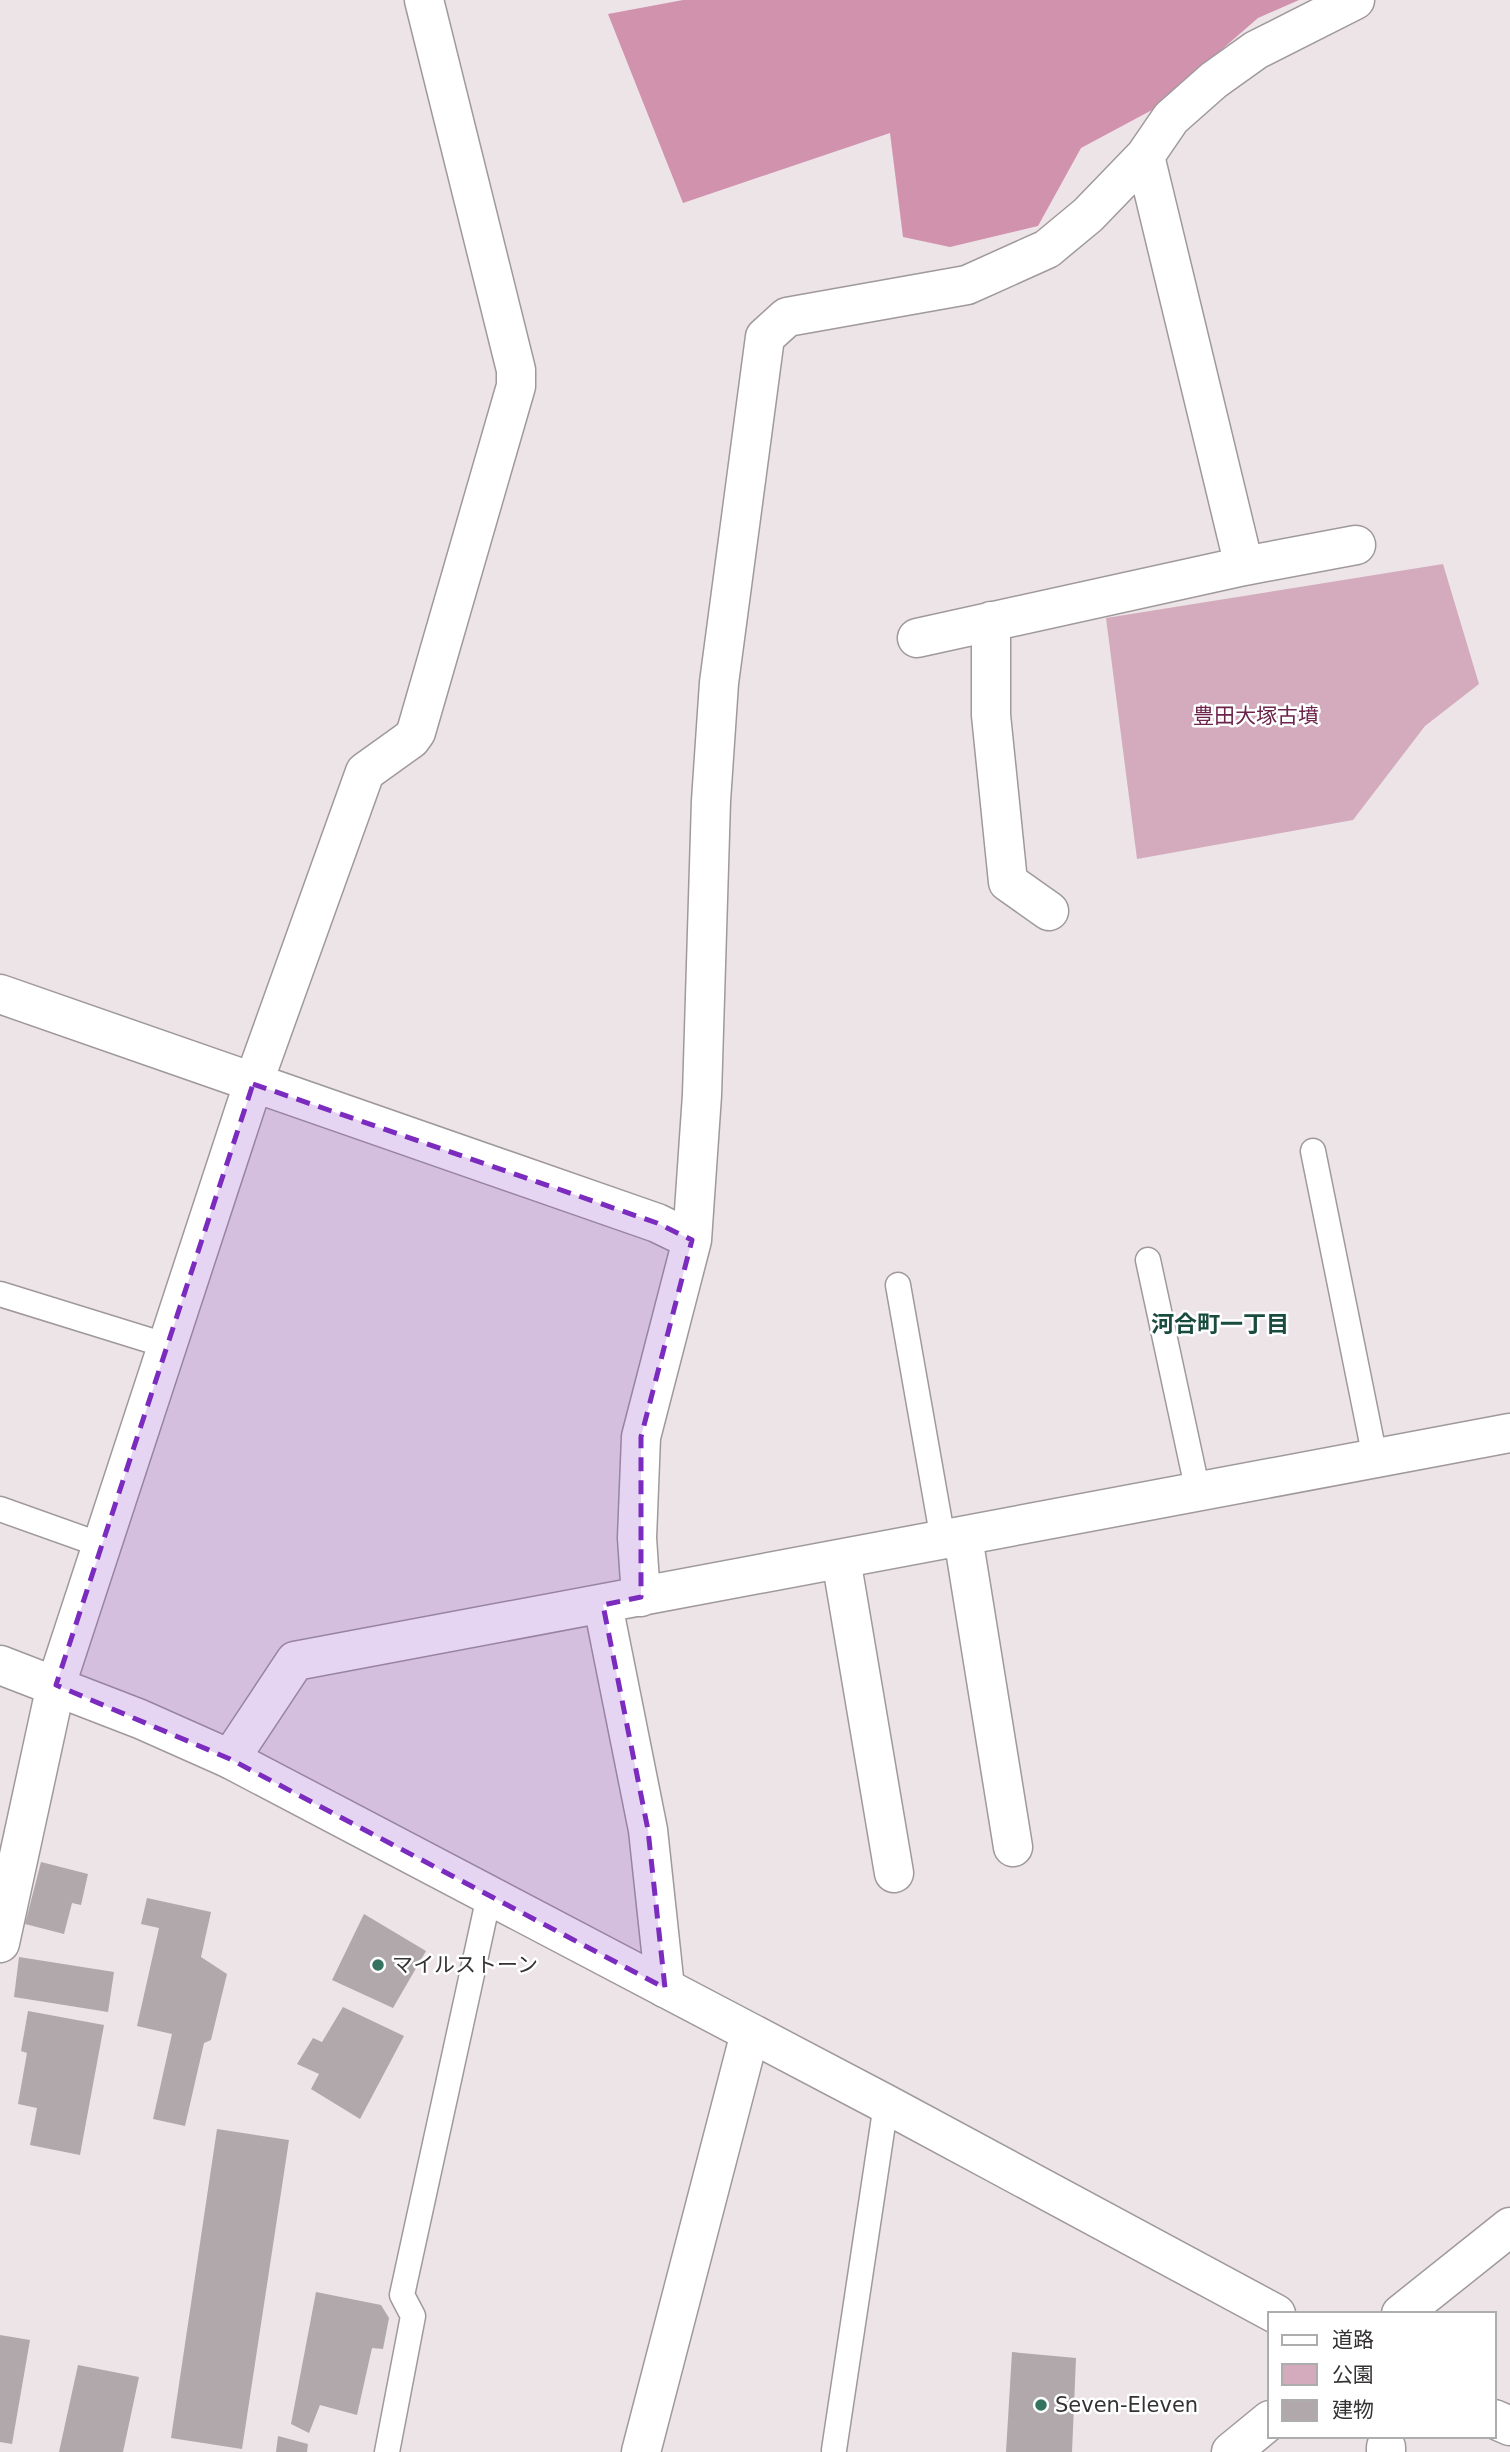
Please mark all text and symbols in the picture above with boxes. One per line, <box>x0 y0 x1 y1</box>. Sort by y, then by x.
park label: 豊田大塚古墳 <box>1193 704 1319 728</box>
district label: 河合町一丁目 <box>1151 1311 1289 1337</box>
place label: マイルストーン <box>392 1953 538 1977</box>
marker: マイルストーン <box>370 1957 386 1973</box>
legend <box>1268 2312 1496 2438</box>
text: 道路 <box>1332 2328 1374 2352</box>
text: 公園 <box>1332 2363 1374 2387</box>
place label: Seven-Eleven <box>1055 2393 1198 2417</box>
marker: Seven-Eleven <box>1033 2397 1049 2413</box>
text: 建物 <box>1332 2398 1374 2422</box>

